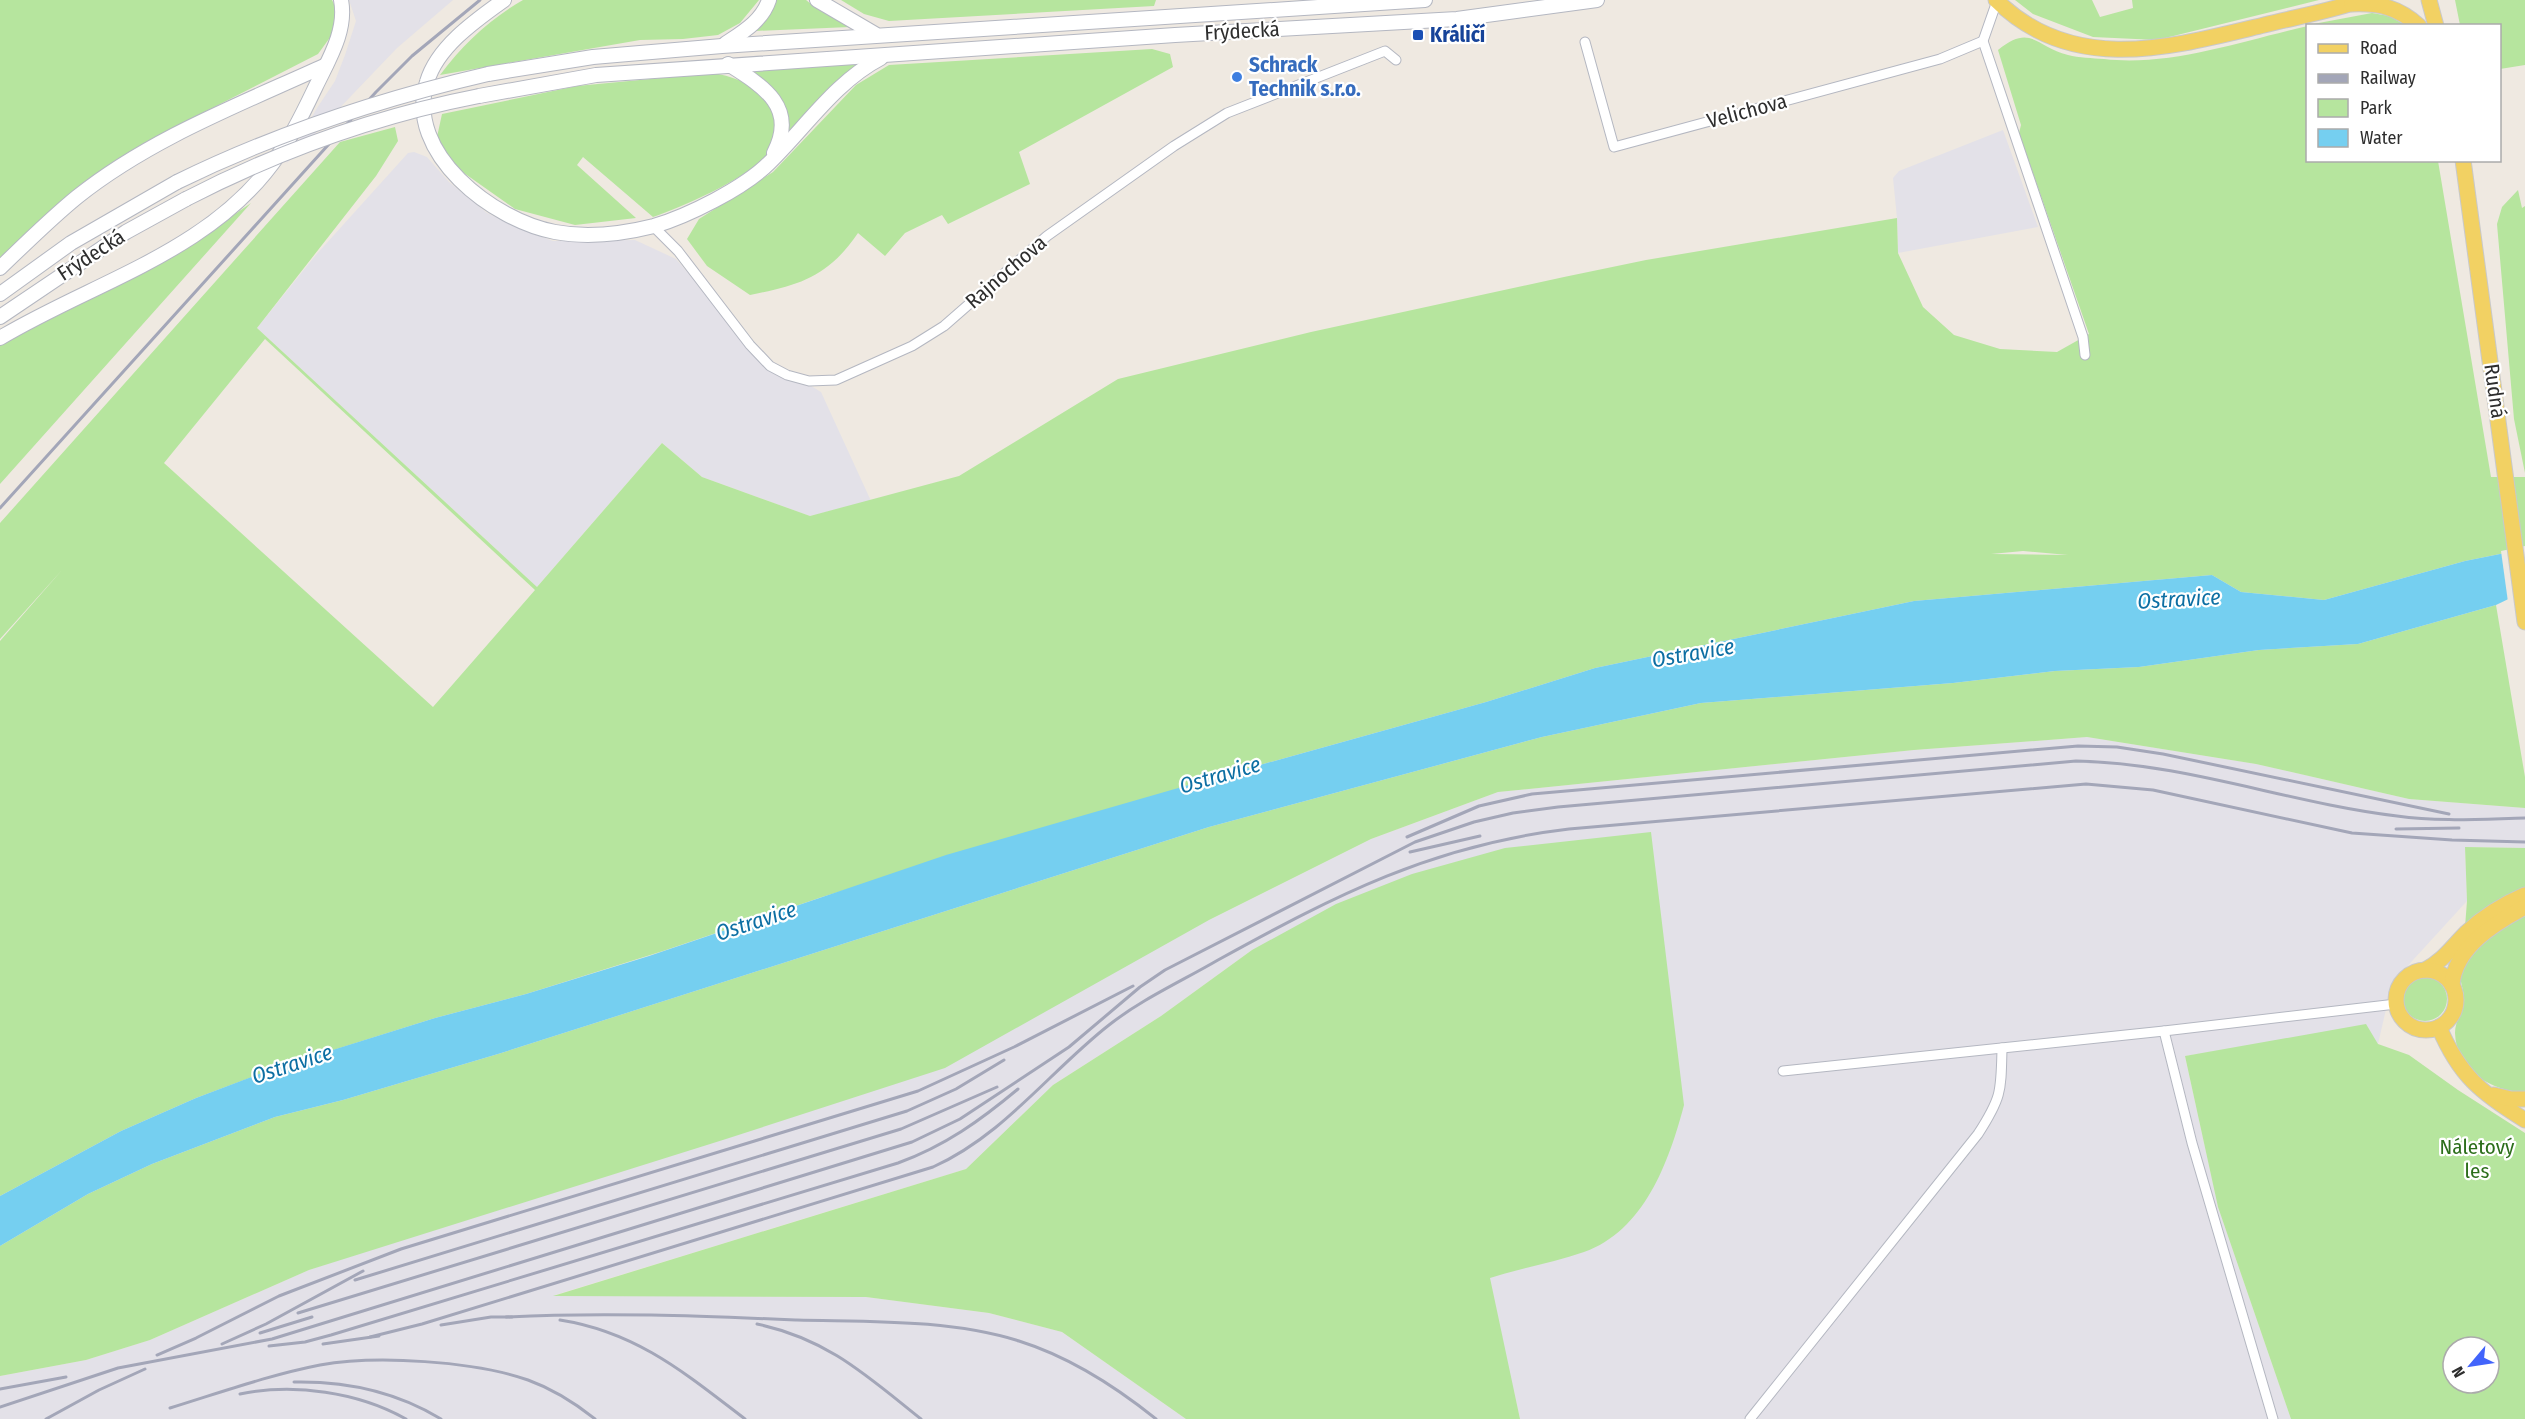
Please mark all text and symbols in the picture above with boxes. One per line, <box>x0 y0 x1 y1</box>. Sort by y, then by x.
street label: Frýdecká <box>1204 16 1280 46</box>
place label: Králičí <box>1430 22 1486 48</box>
legend <box>2306 24 2501 162</box>
marker: Králičí <box>1411 28 1425 42</box>
text: Road <box>2360 37 2397 59</box>
place label: Schrack Technik s.r.o. <box>1249 52 1361 102</box>
text: Railway <box>2360 67 2416 89</box>
marker: Schrack Technik s.r.o. <box>1230 70 1244 84</box>
street label: Velichova <box>1704 88 1790 134</box>
text: Park <box>2360 97 2393 119</box>
text: Water <box>2360 127 2403 149</box>
street label: Frýdecká <box>52 224 130 286</box>
street label: Rajnochova <box>960 230 1052 314</box>
street label: Rudná <box>2478 362 2512 420</box>
water label: Ostravice <box>2137 583 2221 615</box>
water label: Ostravice <box>1650 632 1736 674</box>
water label: Ostravice <box>1176 751 1264 799</box>
water label: Ostravice <box>712 895 800 947</box>
water label: Ostravice <box>248 1038 336 1090</box>
park label: Náletový les <box>2440 1134 2515 1184</box>
north arrow <box>2441 1335 2501 1395</box>
text: N <box>2448 1363 2469 1381</box>

